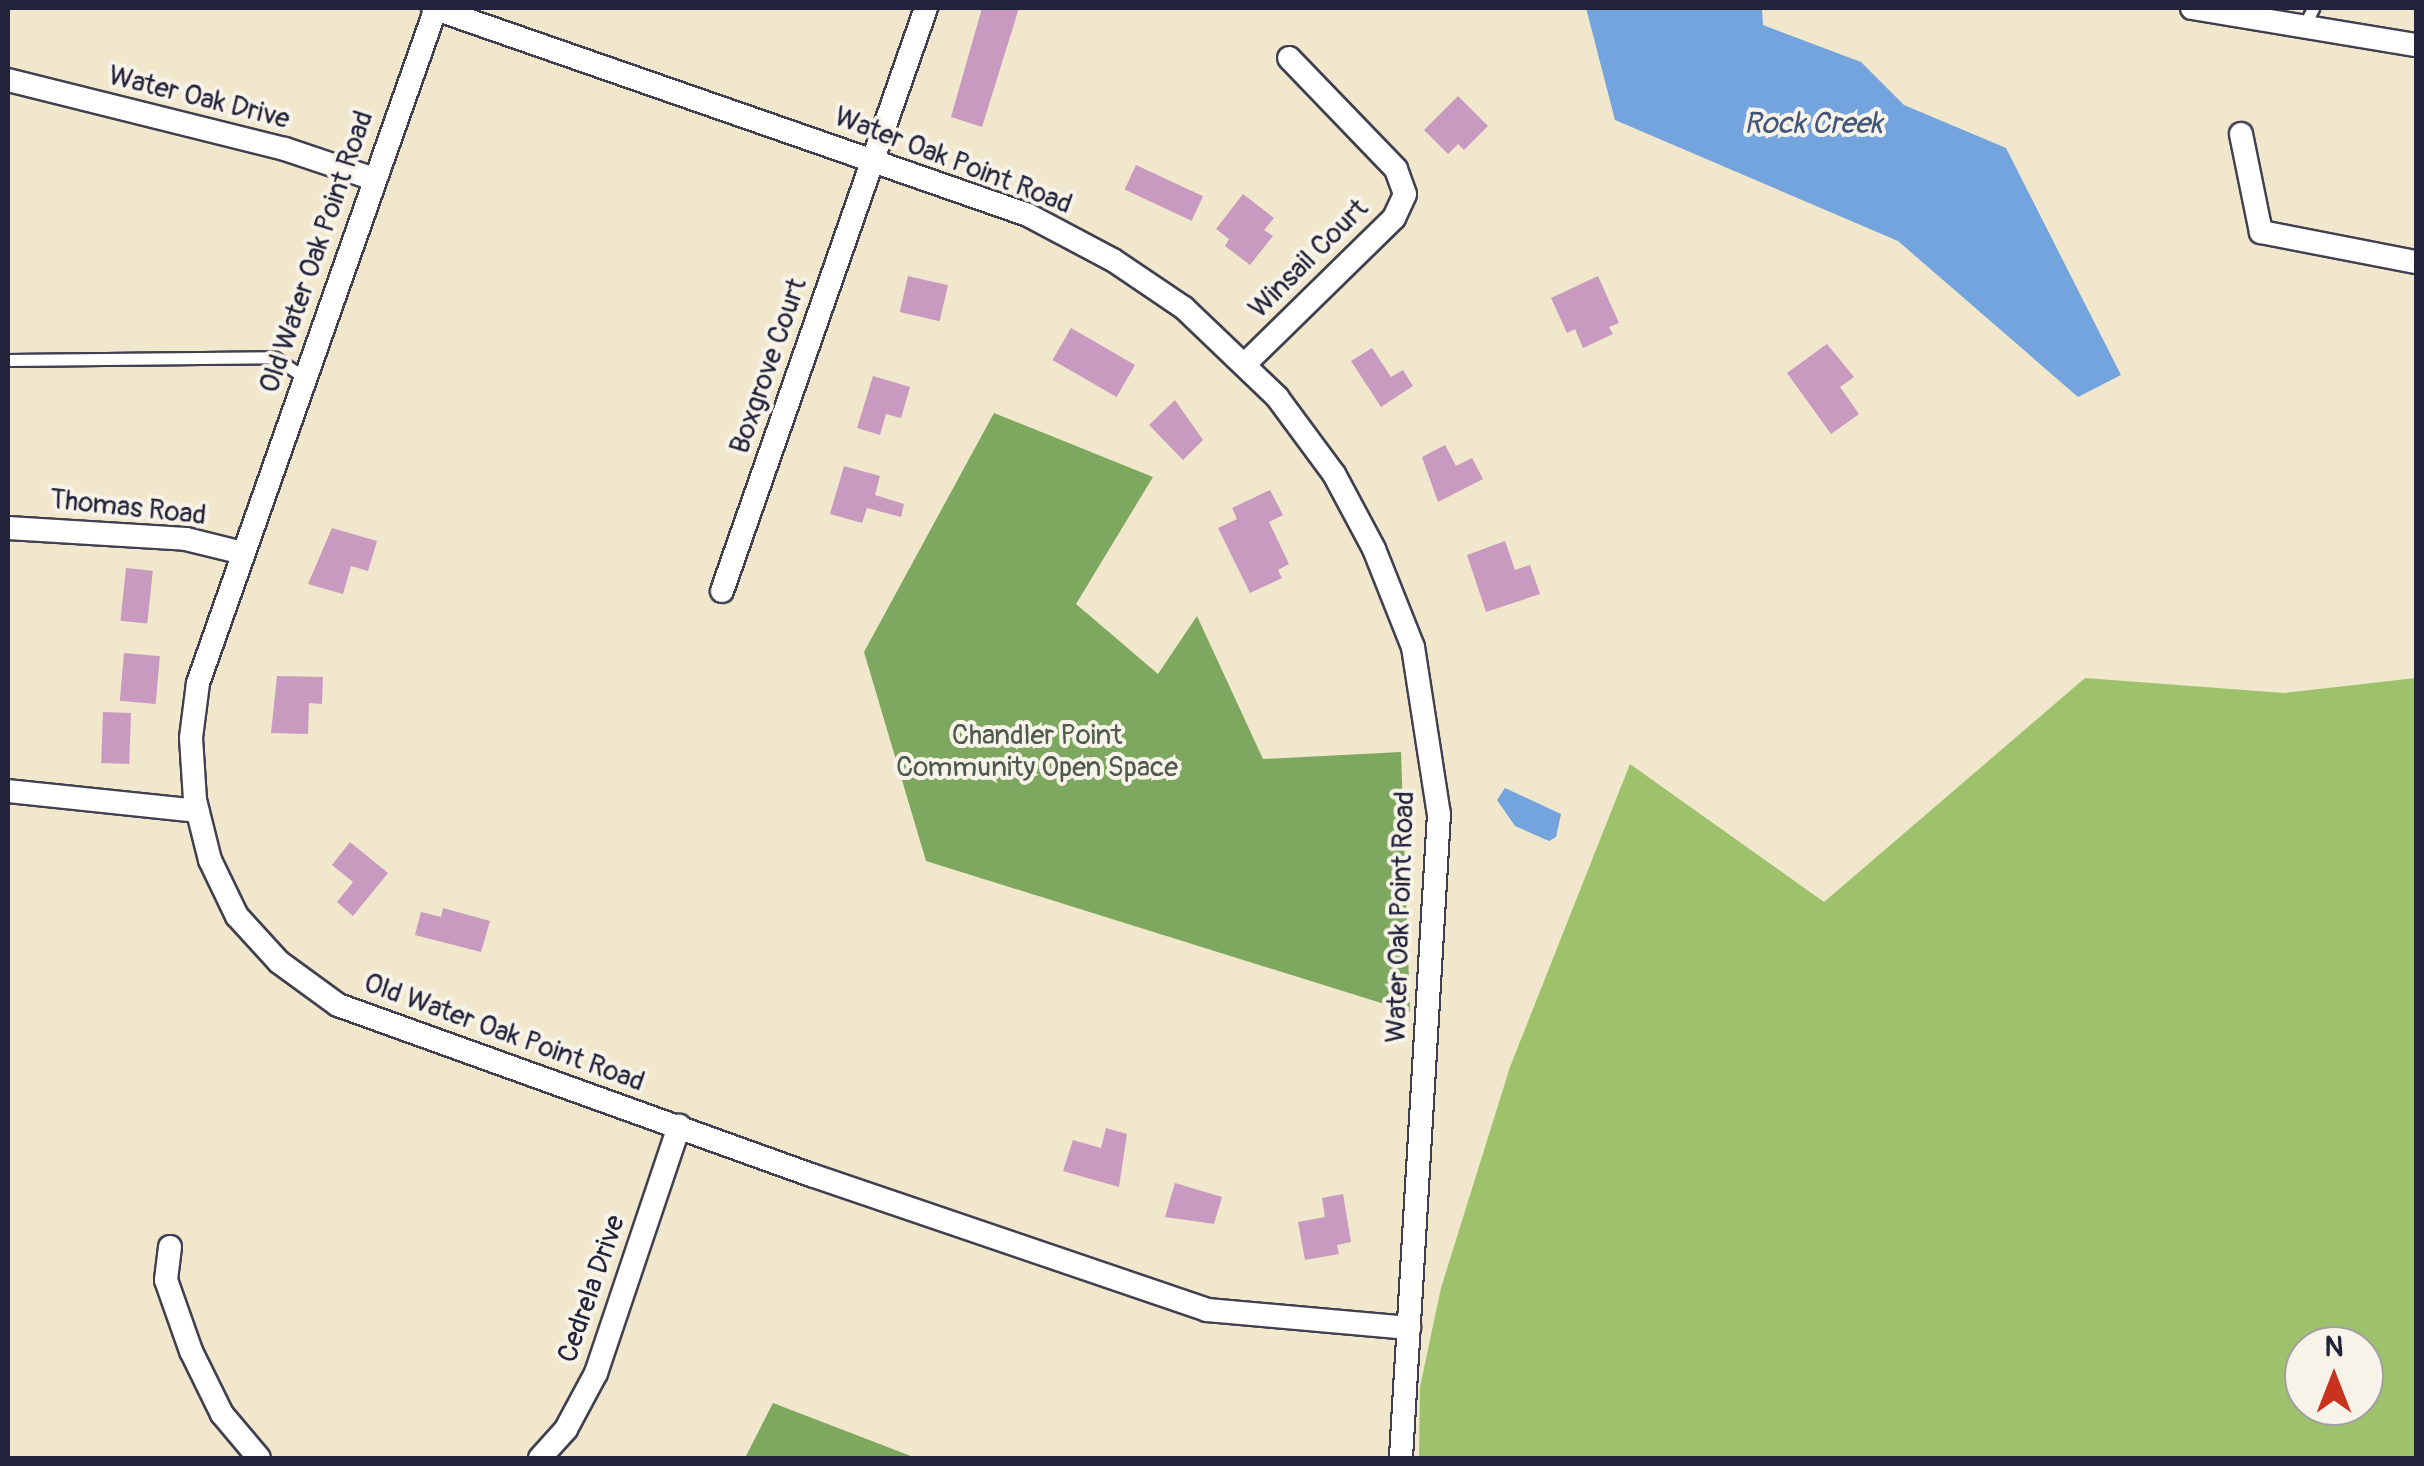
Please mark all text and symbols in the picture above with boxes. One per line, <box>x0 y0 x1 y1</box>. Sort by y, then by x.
street label: Water Oak Drive <box>105 59 293 137</box>
street label: Water Oak Point Road <box>829 100 1077 222</box>
water label: Rock Creek <box>1744 106 1882 142</box>
street label: Old Water Oak Point Road <box>253 107 381 397</box>
street label: Winsail Court <box>1242 192 1376 326</box>
street label: Boxgrove Court <box>723 274 815 458</box>
street label: Thomas Road <box>48 483 208 533</box>
park label: Chandler Point Community Open Space <box>896 719 1178 785</box>
street label: Water Oak Point Road <box>1380 791 1422 1043</box>
street label: Old Water Oak Point Road <box>359 967 649 1099</box>
street label: Cedrela Drive <box>551 1211 633 1367</box>
north arrow <box>2284 1326 2384 1426</box>
text: N <box>2325 1330 2343 1365</box>

